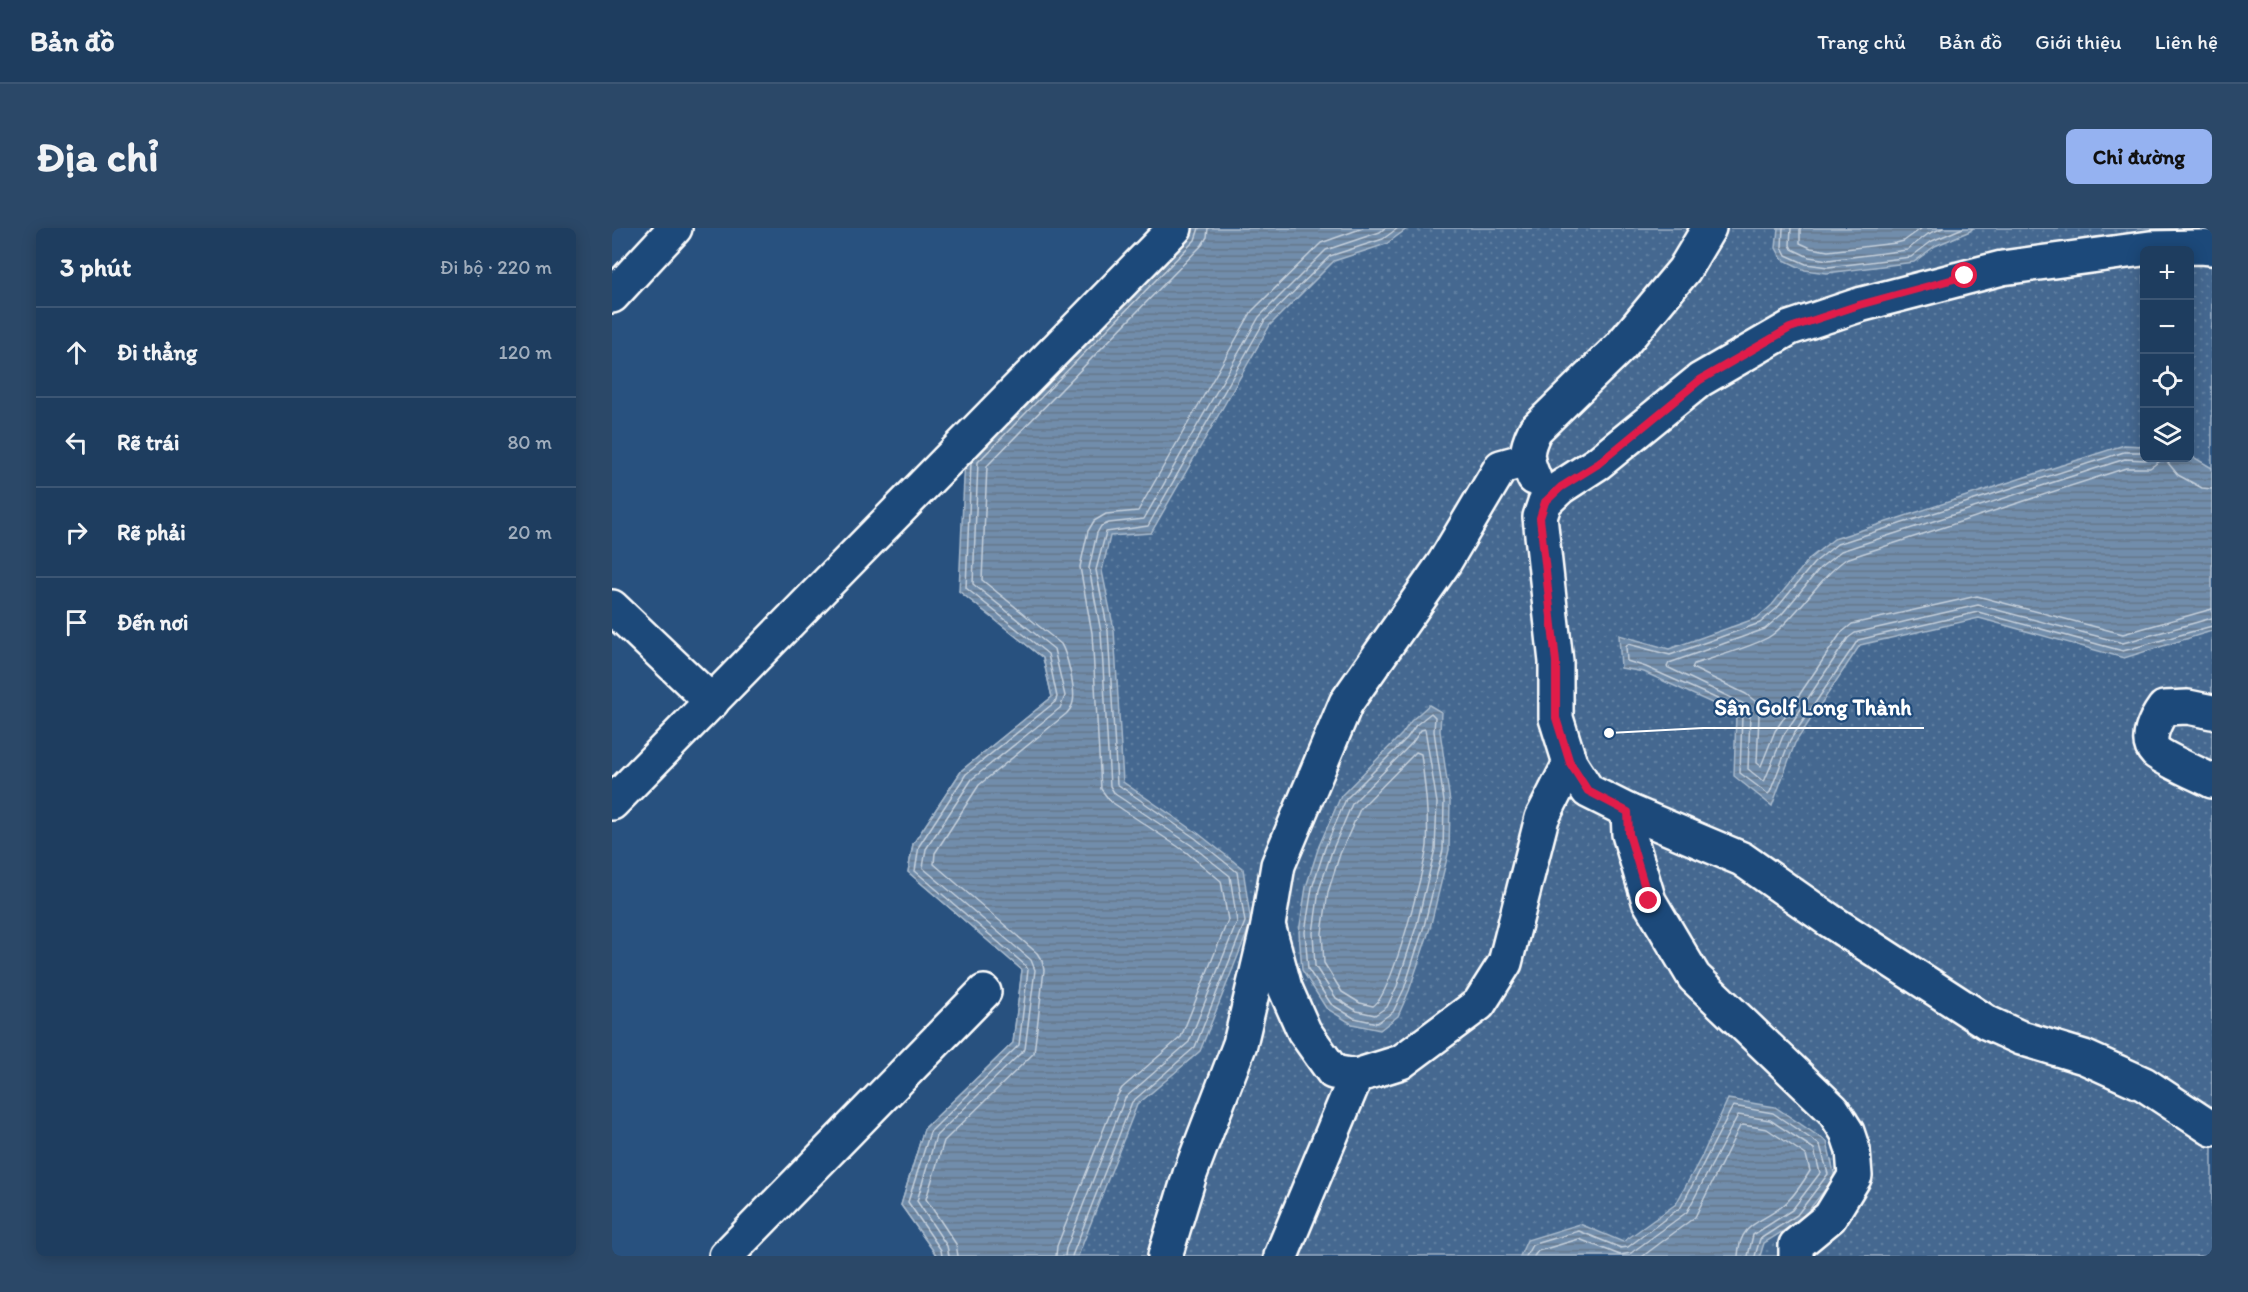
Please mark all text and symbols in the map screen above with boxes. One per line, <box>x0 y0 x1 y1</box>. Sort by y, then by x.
text: Bản đồ <box>30 24 115 58</box>
text: Trang chủ <box>1817 29 1906 54</box>
text: Bản đồ <box>1939 29 2002 54</box>
text: Giới thiệu <box>2035 29 2122 54</box>
text: Liên hệ <box>2155 29 2218 54</box>
button: Chỉ đường <box>2066 129 2212 184</box>
text: Địa chỉ <box>36 131 159 182</box>
map controls <box>2140 246 2194 462</box>
button: + <box>2140 246 2194 300</box>
text: 3 phút <box>60 251 131 283</box>
text: Đi bộ · 220 m <box>440 255 552 279</box>
route start <box>1951 262 1977 288</box>
button: − <box>2140 300 2194 354</box>
icon: ahead <box>60 336 93 369</box>
text: Đi thẳng <box>117 339 197 366</box>
text: 120 m <box>499 340 552 364</box>
button: locate <box>2140 354 2194 408</box>
button: layers <box>2140 408 2194 462</box>
icon: left <box>60 426 93 459</box>
text: Rẽ trái <box>117 429 179 456</box>
text: 80 m <box>507 430 552 454</box>
icon: right <box>60 516 93 549</box>
text: Rẽ phải <box>117 519 186 546</box>
text: 20 m <box>508 520 552 544</box>
icon: arrive <box>60 606 93 639</box>
text: Đến nơi <box>117 609 189 636</box>
callout: Sân Golf Long Thành <box>1703 688 1924 728</box>
text: Sân Golf Long Thành <box>1714 694 1912 721</box>
route end <box>1635 887 1661 913</box>

